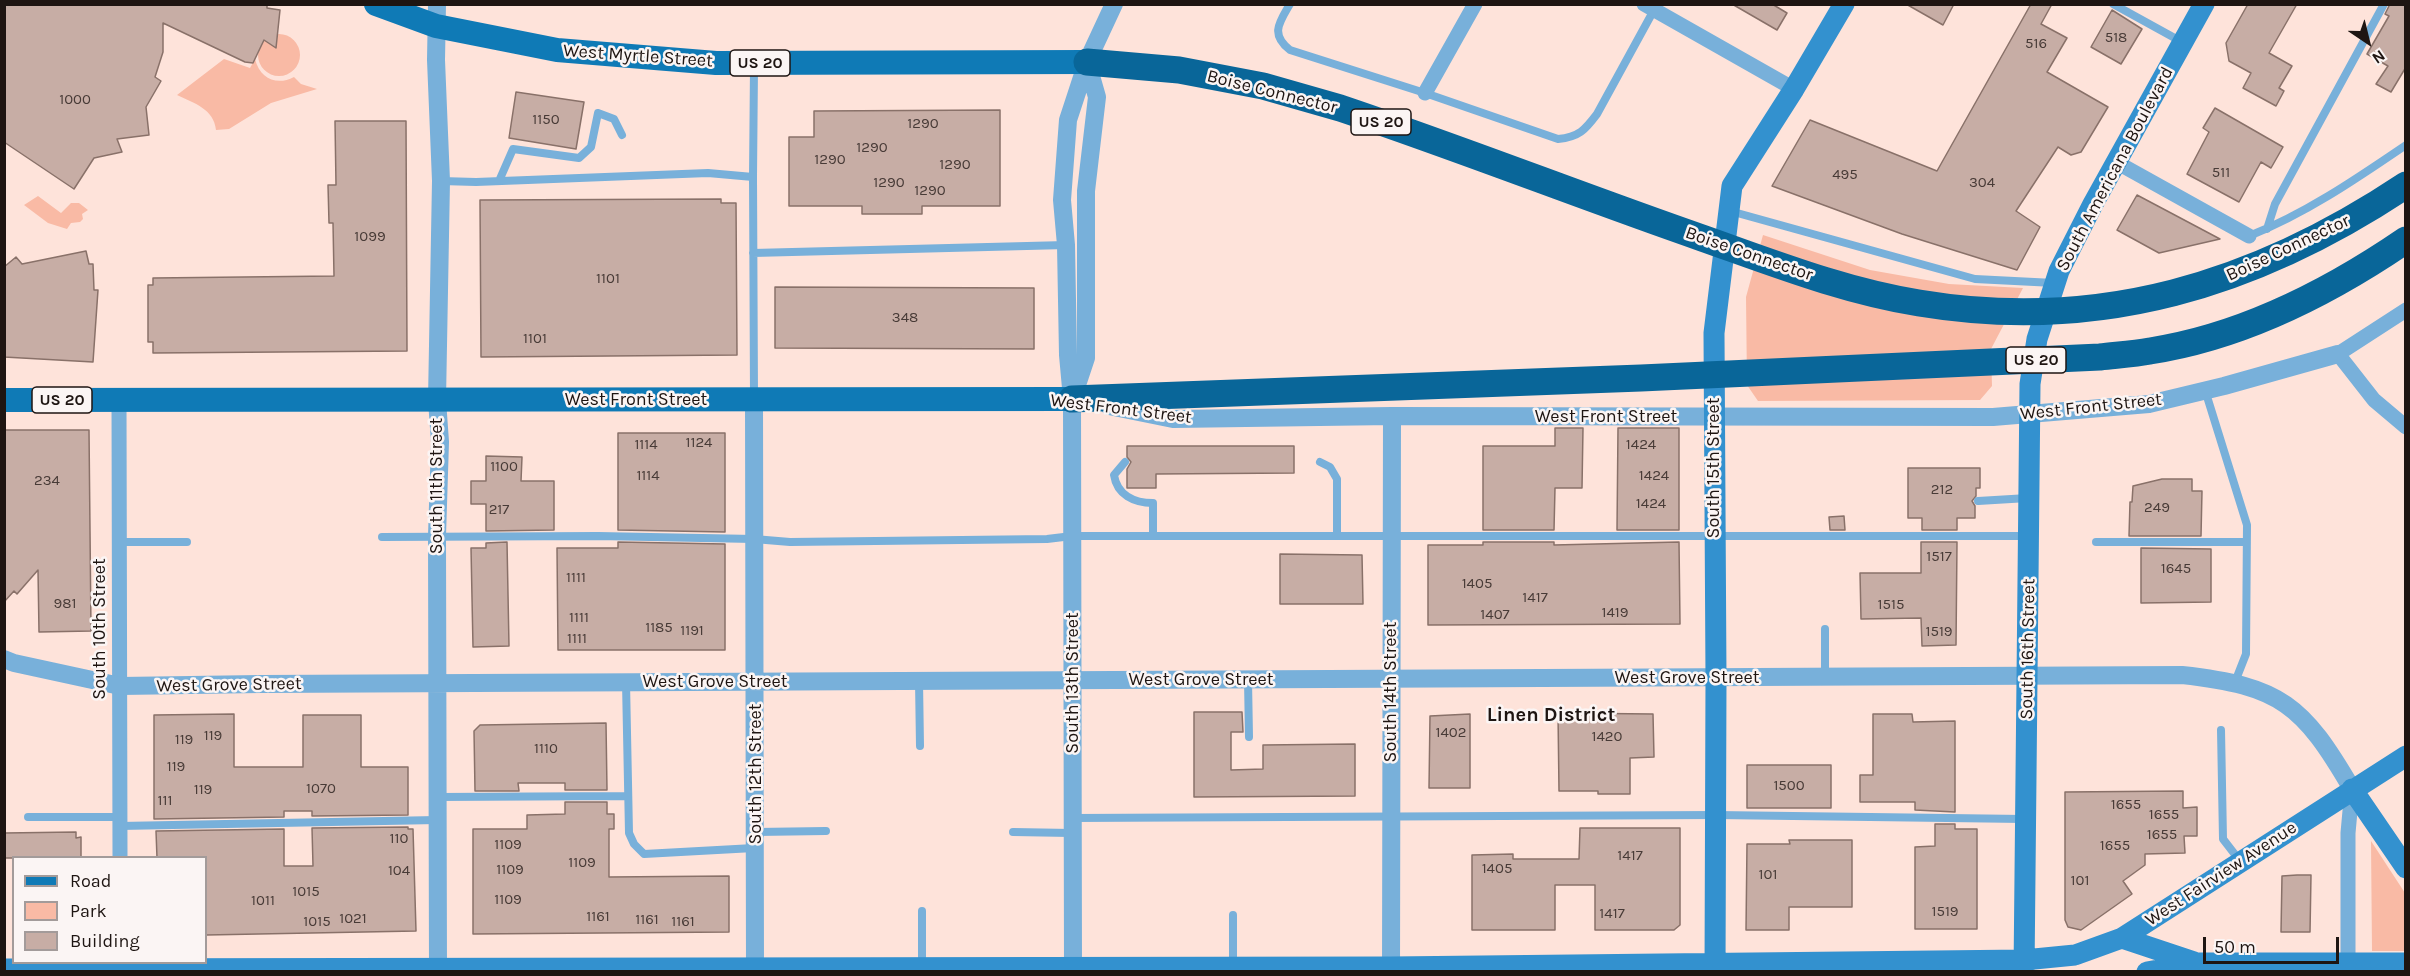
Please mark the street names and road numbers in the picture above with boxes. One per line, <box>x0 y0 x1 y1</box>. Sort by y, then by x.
street label: West Myrtle Street <box>562 40 714 72</box>
road number: US 20 <box>730 50 790 76</box>
street label: South Americana Boulevard <box>2052 63 2178 275</box>
street label: Boise Connector <box>1205 65 1339 119</box>
road number: US 20 <box>1351 109 1411 135</box>
street label: Boise Connector <box>2223 210 2353 286</box>
street label: Boise Connector <box>1682 222 1816 286</box>
road number: US 20 <box>2006 347 2066 373</box>
road number: US 20 <box>32 387 92 413</box>
street label: West Front Street <box>565 389 707 411</box>
street label: West Front Street <box>2019 389 2163 425</box>
street label: West Front Street <box>1049 390 1193 428</box>
street label: South 15th Street <box>1703 398 1725 538</box>
street label: West Front Street <box>1535 406 1677 428</box>
street label: South 11th Street <box>426 418 448 554</box>
street label: South 10th Street <box>89 558 111 700</box>
street label: South 16th Street <box>2016 578 2040 720</box>
street label: South 13th Street <box>1062 612 1084 754</box>
street label: South 14th Street <box>1380 622 1402 762</box>
street label: West Grove Street <box>1614 667 1760 689</box>
street label: West Grove Street <box>1128 669 1274 691</box>
street label: West Grove Street <box>642 671 788 693</box>
street label: West Grove Street <box>156 673 302 697</box>
street label: South 12th Street <box>745 703 767 845</box>
street label: West Fairview Avenue <box>2141 817 2301 931</box>

